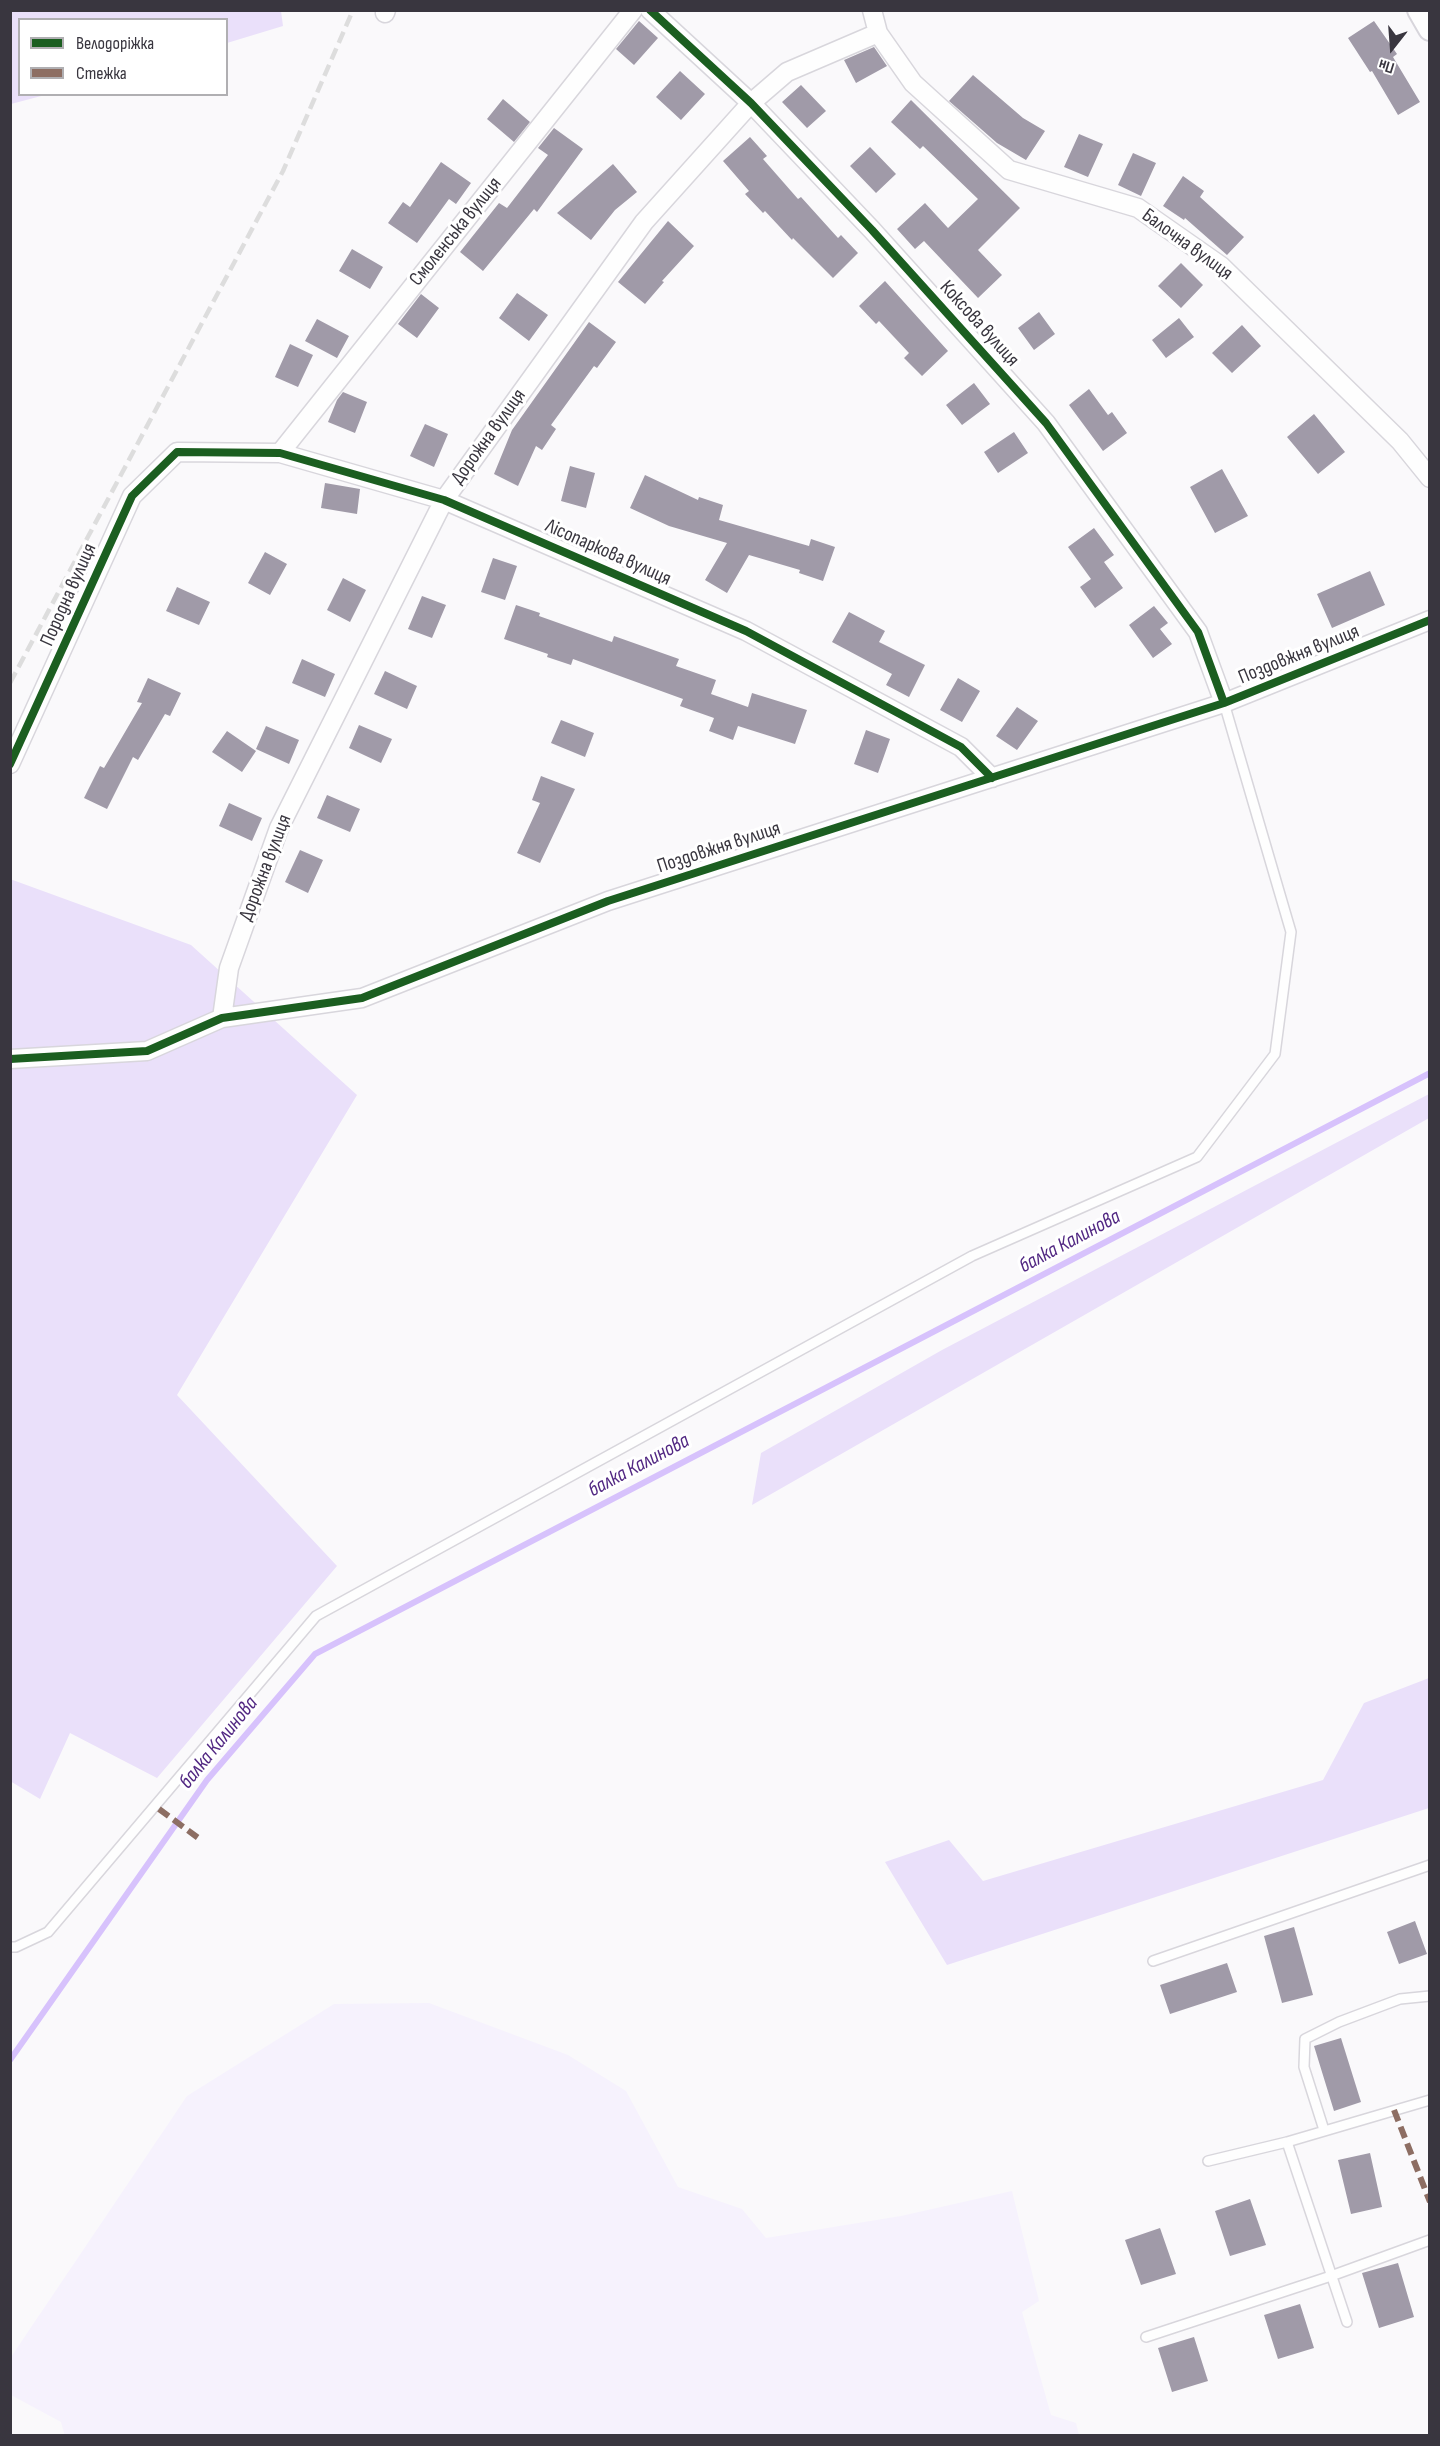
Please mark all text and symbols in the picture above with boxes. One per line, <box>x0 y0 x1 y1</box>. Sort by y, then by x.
legend <box>18 18 228 96</box>
north arrow <box>1362 18 1422 78</box>
text: Велодоріжка <box>76 33 154 54</box>
text: Пн <box>1376 54 1397 77</box>
text: Стежка <box>76 63 127 84</box>
street label: Смоленська вулиця <box>405 173 507 291</box>
street label: Балочна вулиця <box>1137 204 1237 286</box>
street label: Коксова вулиця <box>934 276 1024 372</box>
street label: Дорожна вулиця <box>446 385 532 489</box>
street label: Лісопаркова вулиця <box>541 515 675 591</box>
street label: Породна вулиця <box>36 540 102 650</box>
street label: Поздовжня вулиця <box>1235 620 1363 690</box>
street label: Дорожна вулиця <box>235 811 297 925</box>
street label: Поздовжня вулиця <box>654 817 784 879</box>
water label: балка Калинова <box>1015 1205 1125 1279</box>
water label: балка Калинова <box>584 1429 694 1503</box>
water label: балка Калинова <box>174 1692 264 1794</box>

